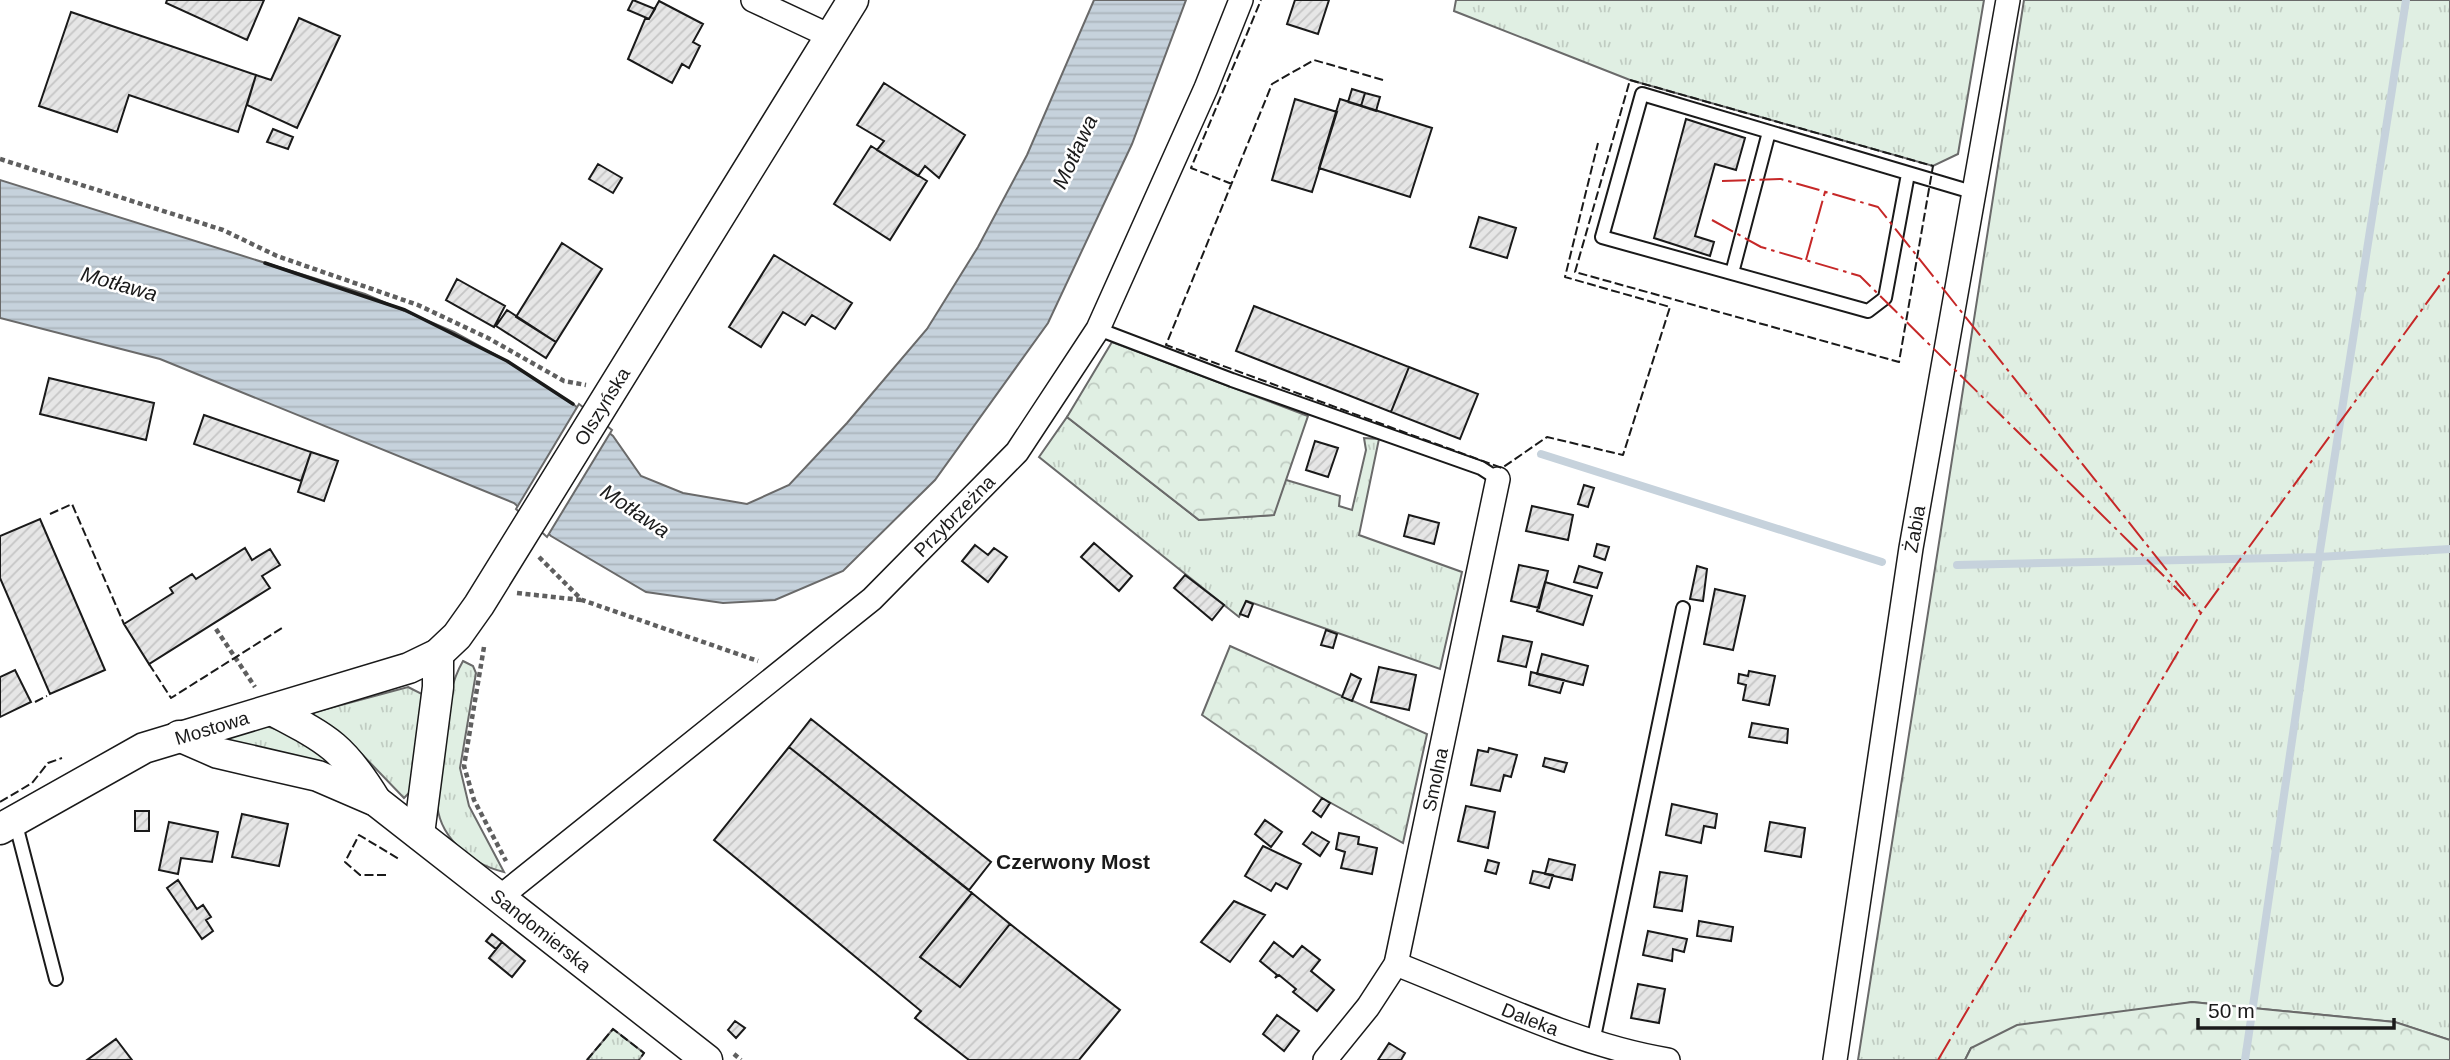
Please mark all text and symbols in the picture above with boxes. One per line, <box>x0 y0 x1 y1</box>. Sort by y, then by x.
water label: Motława <box>1048 111 1101 192</box>
water label: Motława <box>78 262 160 305</box>
street label: Olszyńska <box>570 363 634 449</box>
street label: Przybrzeżna <box>910 471 999 561</box>
water label: Motława <box>596 479 674 542</box>
street label: Żabia <box>1900 503 1929 554</box>
street label: Mostowa <box>172 707 252 749</box>
street label: Smolna <box>1418 746 1452 813</box>
district label: Czerwony Most <box>996 850 1150 873</box>
street label: Sandomierska <box>486 885 595 977</box>
scale bar <box>2198 986 2394 1030</box>
street label: Daleka <box>1498 999 1562 1040</box>
text: 50 m <box>2208 999 2255 1022</box>

